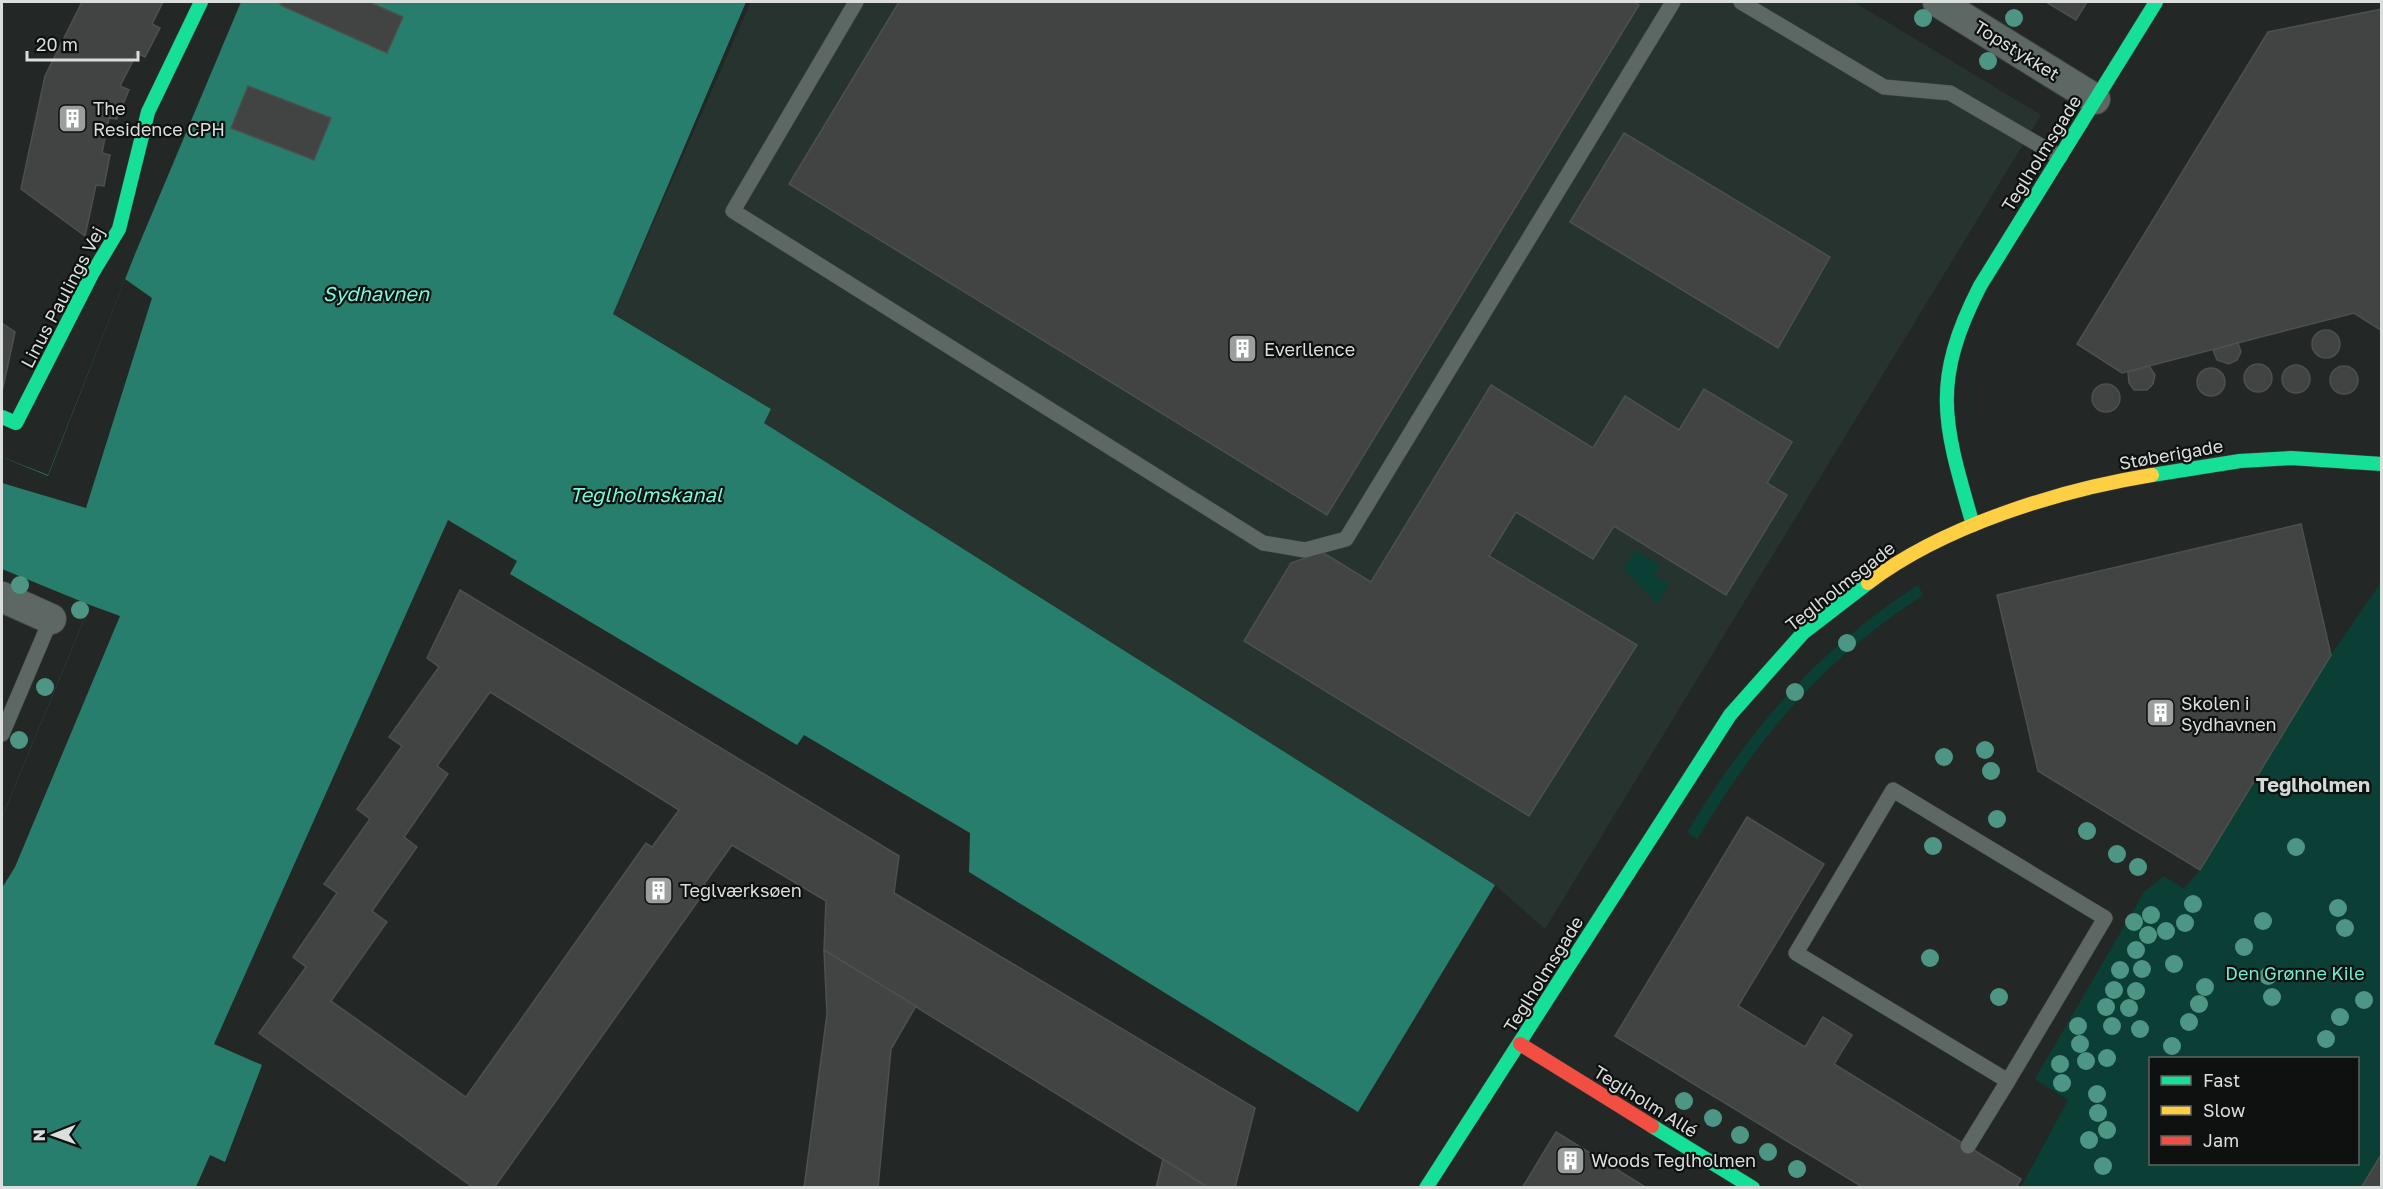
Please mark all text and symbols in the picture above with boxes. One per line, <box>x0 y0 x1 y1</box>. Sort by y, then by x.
street label: Topstykket <box>1970 15 2064 85</box>
scale bar <box>27 24 138 62</box>
text: 20 m <box>36 33 78 55</box>
street label: Teglholmsgade <box>1997 91 2085 215</box>
place label: The Residence CPH <box>93 97 225 140</box>
building icon: The Residence CPH <box>56 102 88 134</box>
street label: Linus Paulings Vej <box>15 223 109 371</box>
water label: Sydhavnen <box>323 281 430 306</box>
building icon: Everllence <box>1227 333 1259 365</box>
place label: Everllence <box>1264 338 1355 360</box>
street label: Støberigade <box>2117 434 2225 474</box>
water label: Teglholmskanal <box>570 482 723 507</box>
street label: Teglholmsgade <box>1781 536 1899 636</box>
place label: Skolen i Sydhavnen <box>2181 692 2277 735</box>
building icon: Skolen i Sydhavnen <box>2144 697 2176 729</box>
district label: Teglholmen <box>2256 772 2370 796</box>
building icon: Teglværksøen <box>643 874 675 906</box>
place label: Teglværksøen <box>680 879 802 901</box>
street label: Teglholmsgade <box>1499 912 1587 1036</box>
park label: Den Grønne Kile <box>2225 962 2365 984</box>
legend <box>2149 1057 2359 1165</box>
street label: Teglholm Allé <box>1590 1060 1702 1142</box>
text: Fast <box>2203 1069 2240 1091</box>
text: Slow <box>2203 1099 2246 1121</box>
north arrow <box>24 1105 84 1165</box>
text: N <box>29 1129 49 1142</box>
text: Jam <box>2203 1129 2239 1151</box>
building icon: Woods Teglholmen <box>1554 1144 1586 1176</box>
place label: Woods Teglholmen <box>1591 1149 1756 1171</box>

